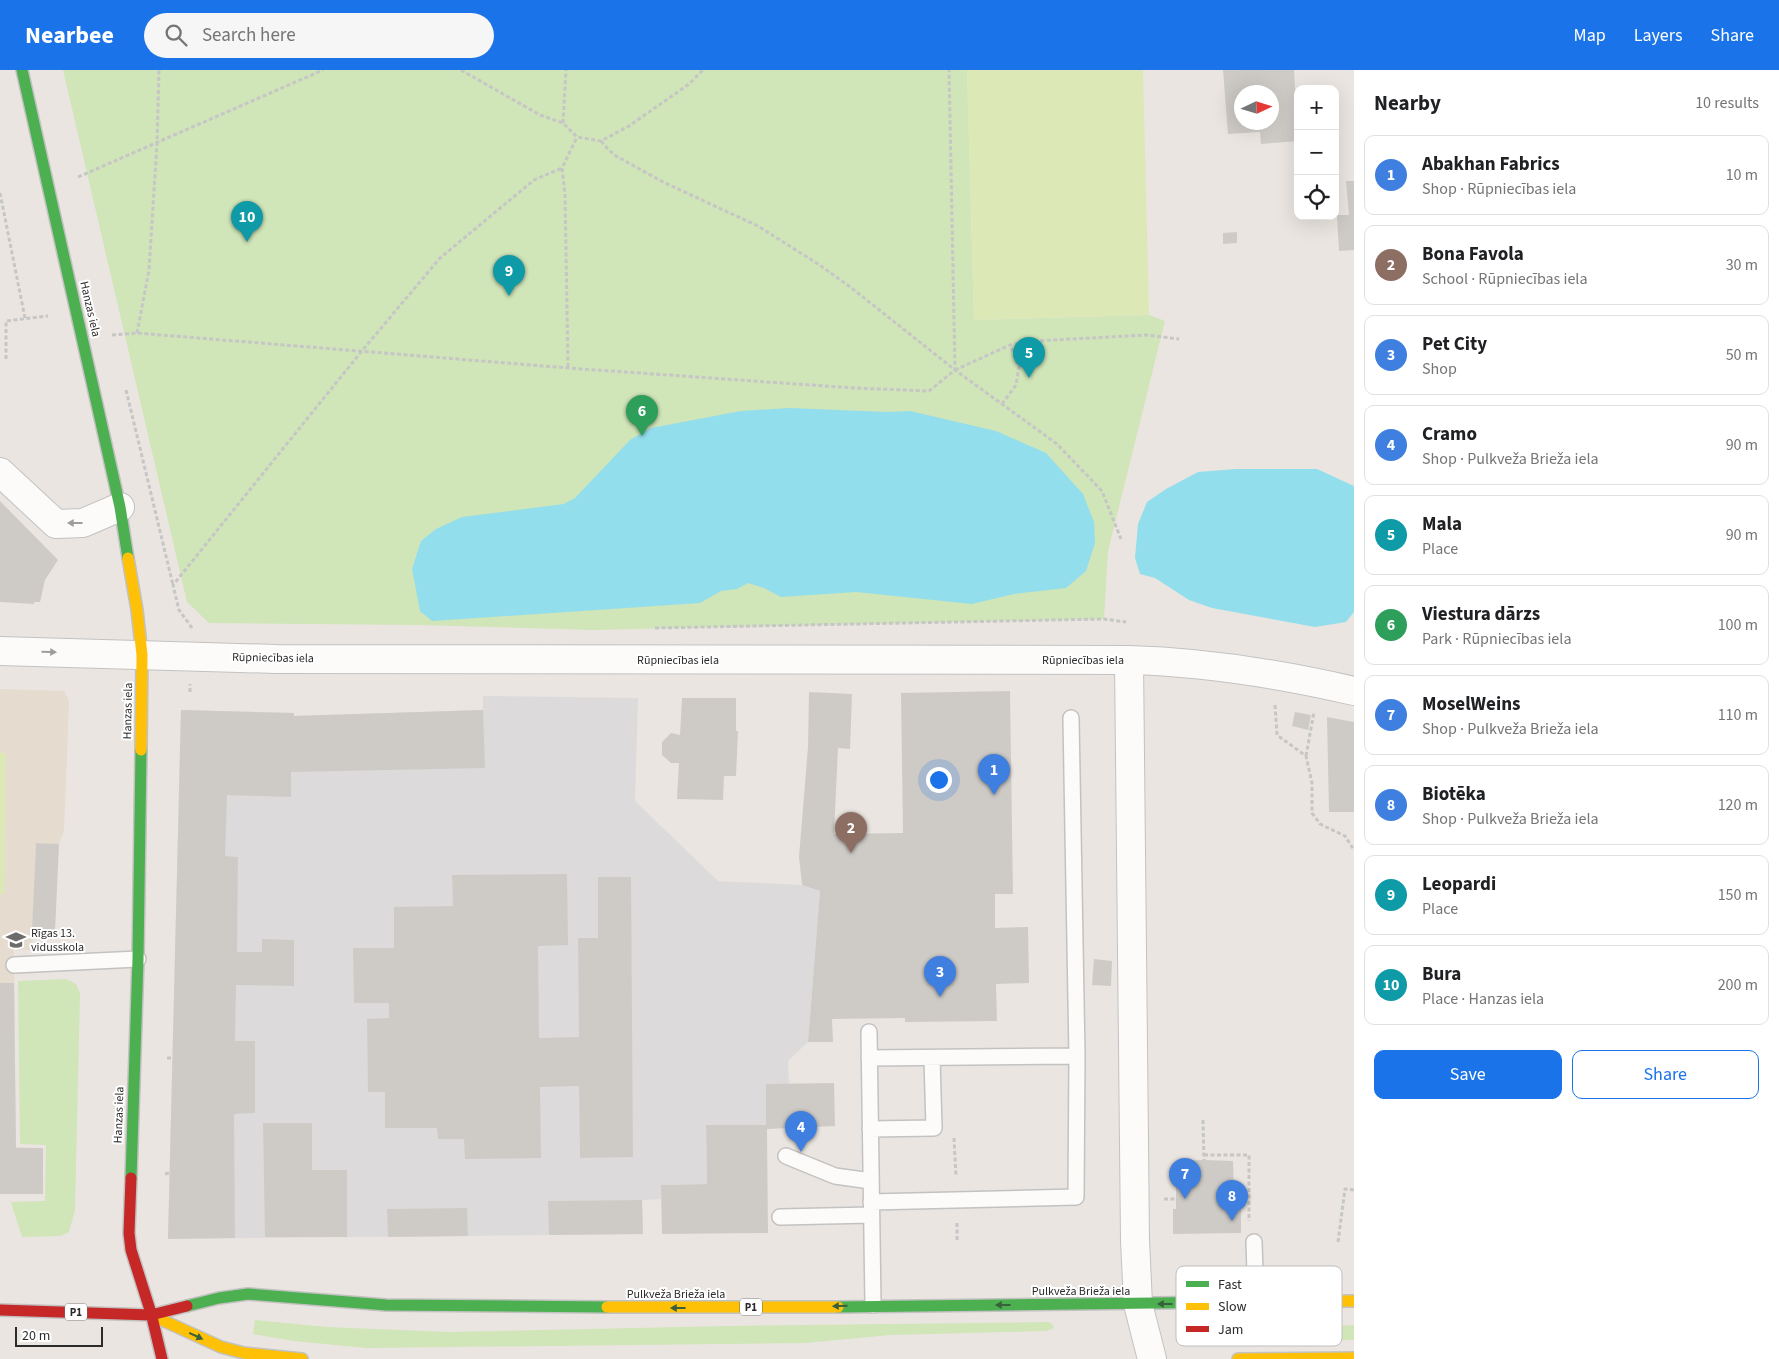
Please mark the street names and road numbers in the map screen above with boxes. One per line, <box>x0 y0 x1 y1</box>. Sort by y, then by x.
street label: Hanzas iela <box>75 279 105 339</box>
street label: Rūpniecības iela <box>232 649 314 667</box>
street label: Rūpniecības iela <box>637 652 719 669</box>
street label: Rūpniecības iela <box>1042 652 1124 669</box>
street label: Hanzas iela <box>119 682 137 740</box>
street label: Hanzas iela <box>110 1086 128 1144</box>
street label: Pulkveža Brieža iela <box>1032 1283 1130 1300</box>
street label: Pulkveža Brieža iela <box>627 1286 725 1303</box>
road number: P1 <box>740 1298 762 1316</box>
road number: P1 <box>65 1304 87 1320</box>

